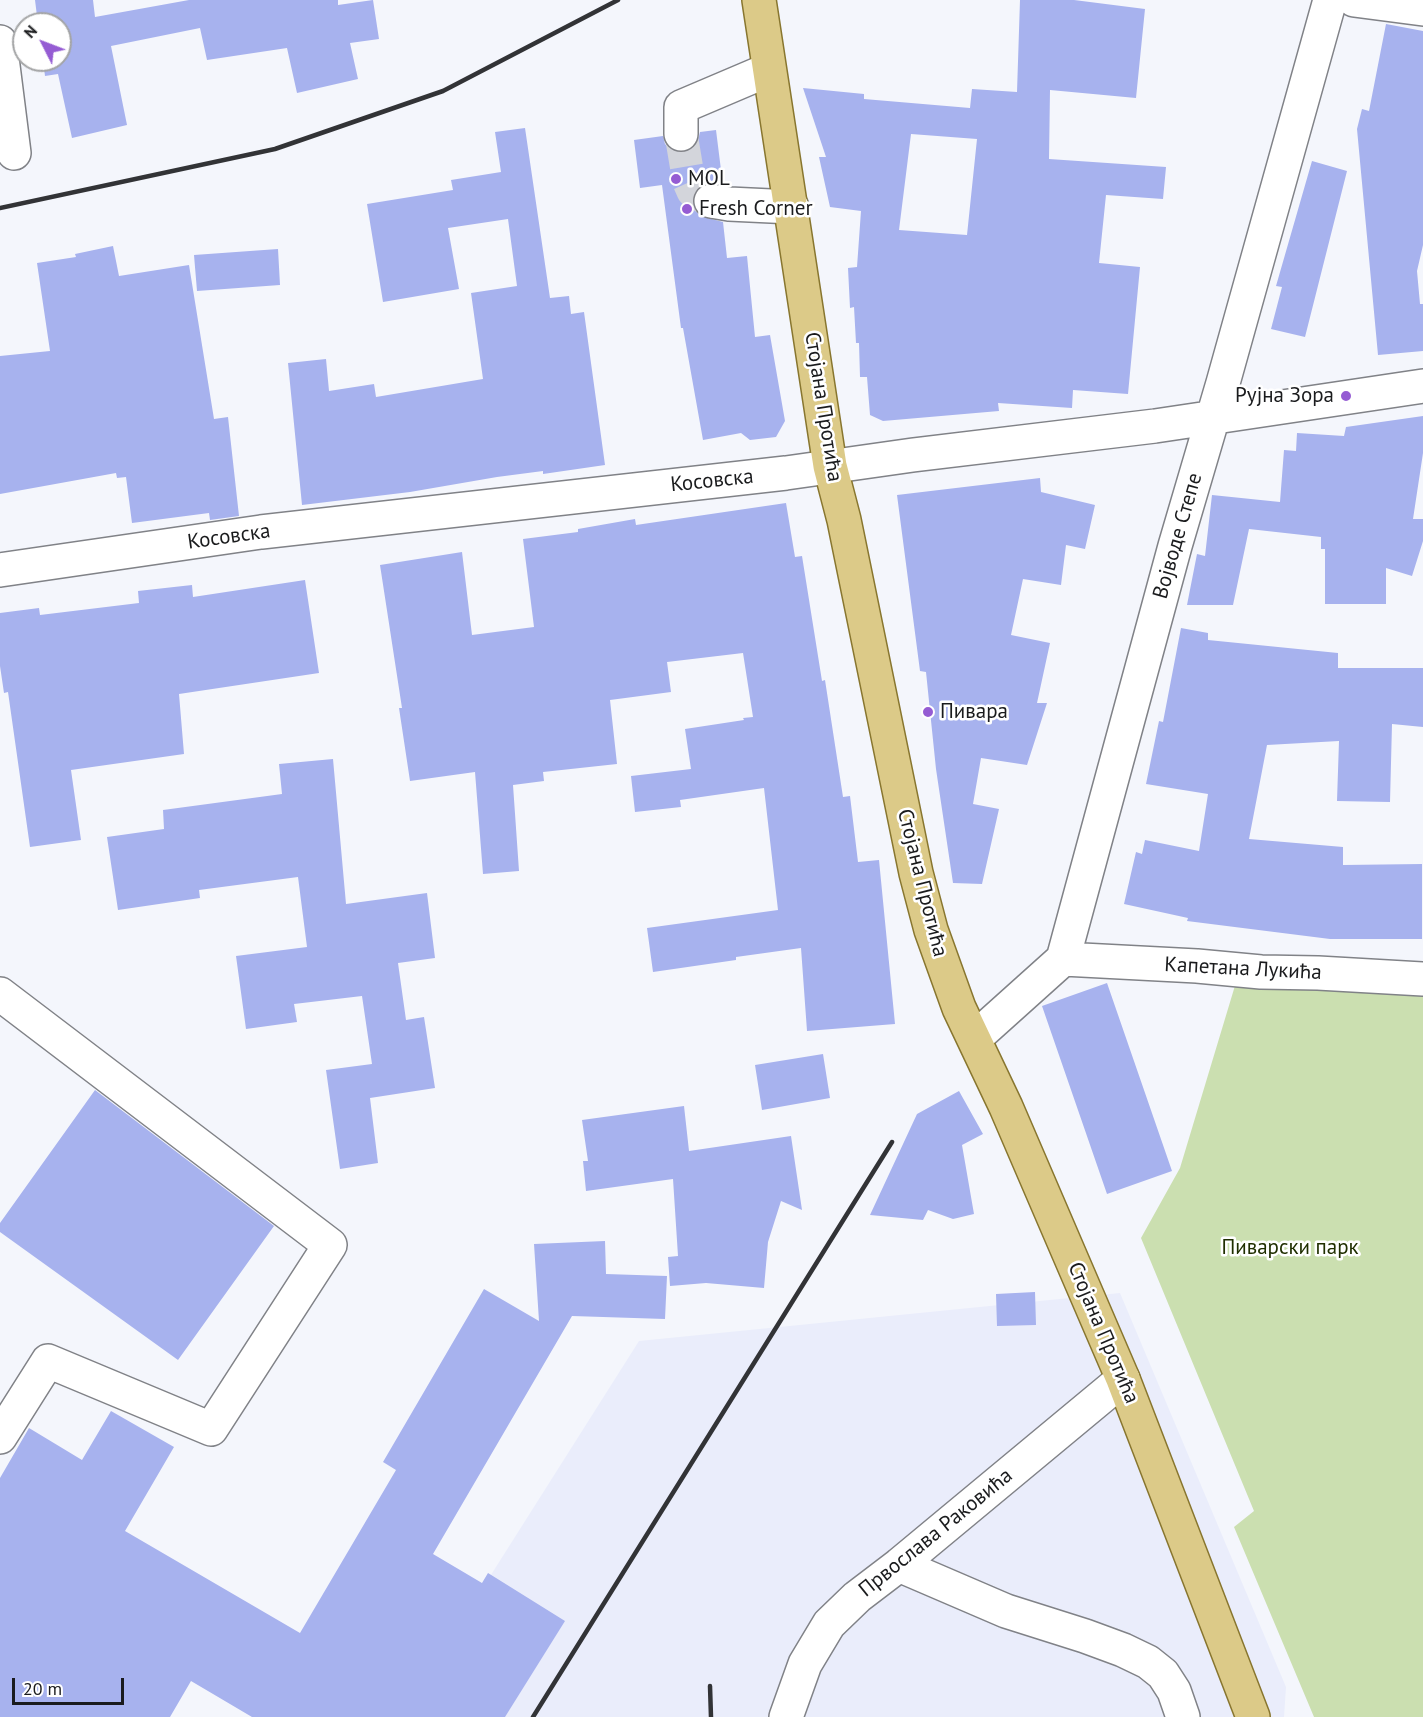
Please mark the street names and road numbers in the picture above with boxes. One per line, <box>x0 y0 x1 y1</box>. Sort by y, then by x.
street label: Стојана Протића <box>799 330 847 484</box>
street label: Косовска <box>669 464 755 498</box>
street label: Војводе Степе <box>1148 470 1208 602</box>
street label: Косовска <box>186 519 272 555</box>
street label: Стојана Протића <box>891 807 953 959</box>
street label: Капетана Лукића <box>1164 952 1322 986</box>
street label: Стојана Протића <box>1062 1258 1144 1408</box>
street label: Првослава Раковића <box>854 1463 1018 1603</box>

